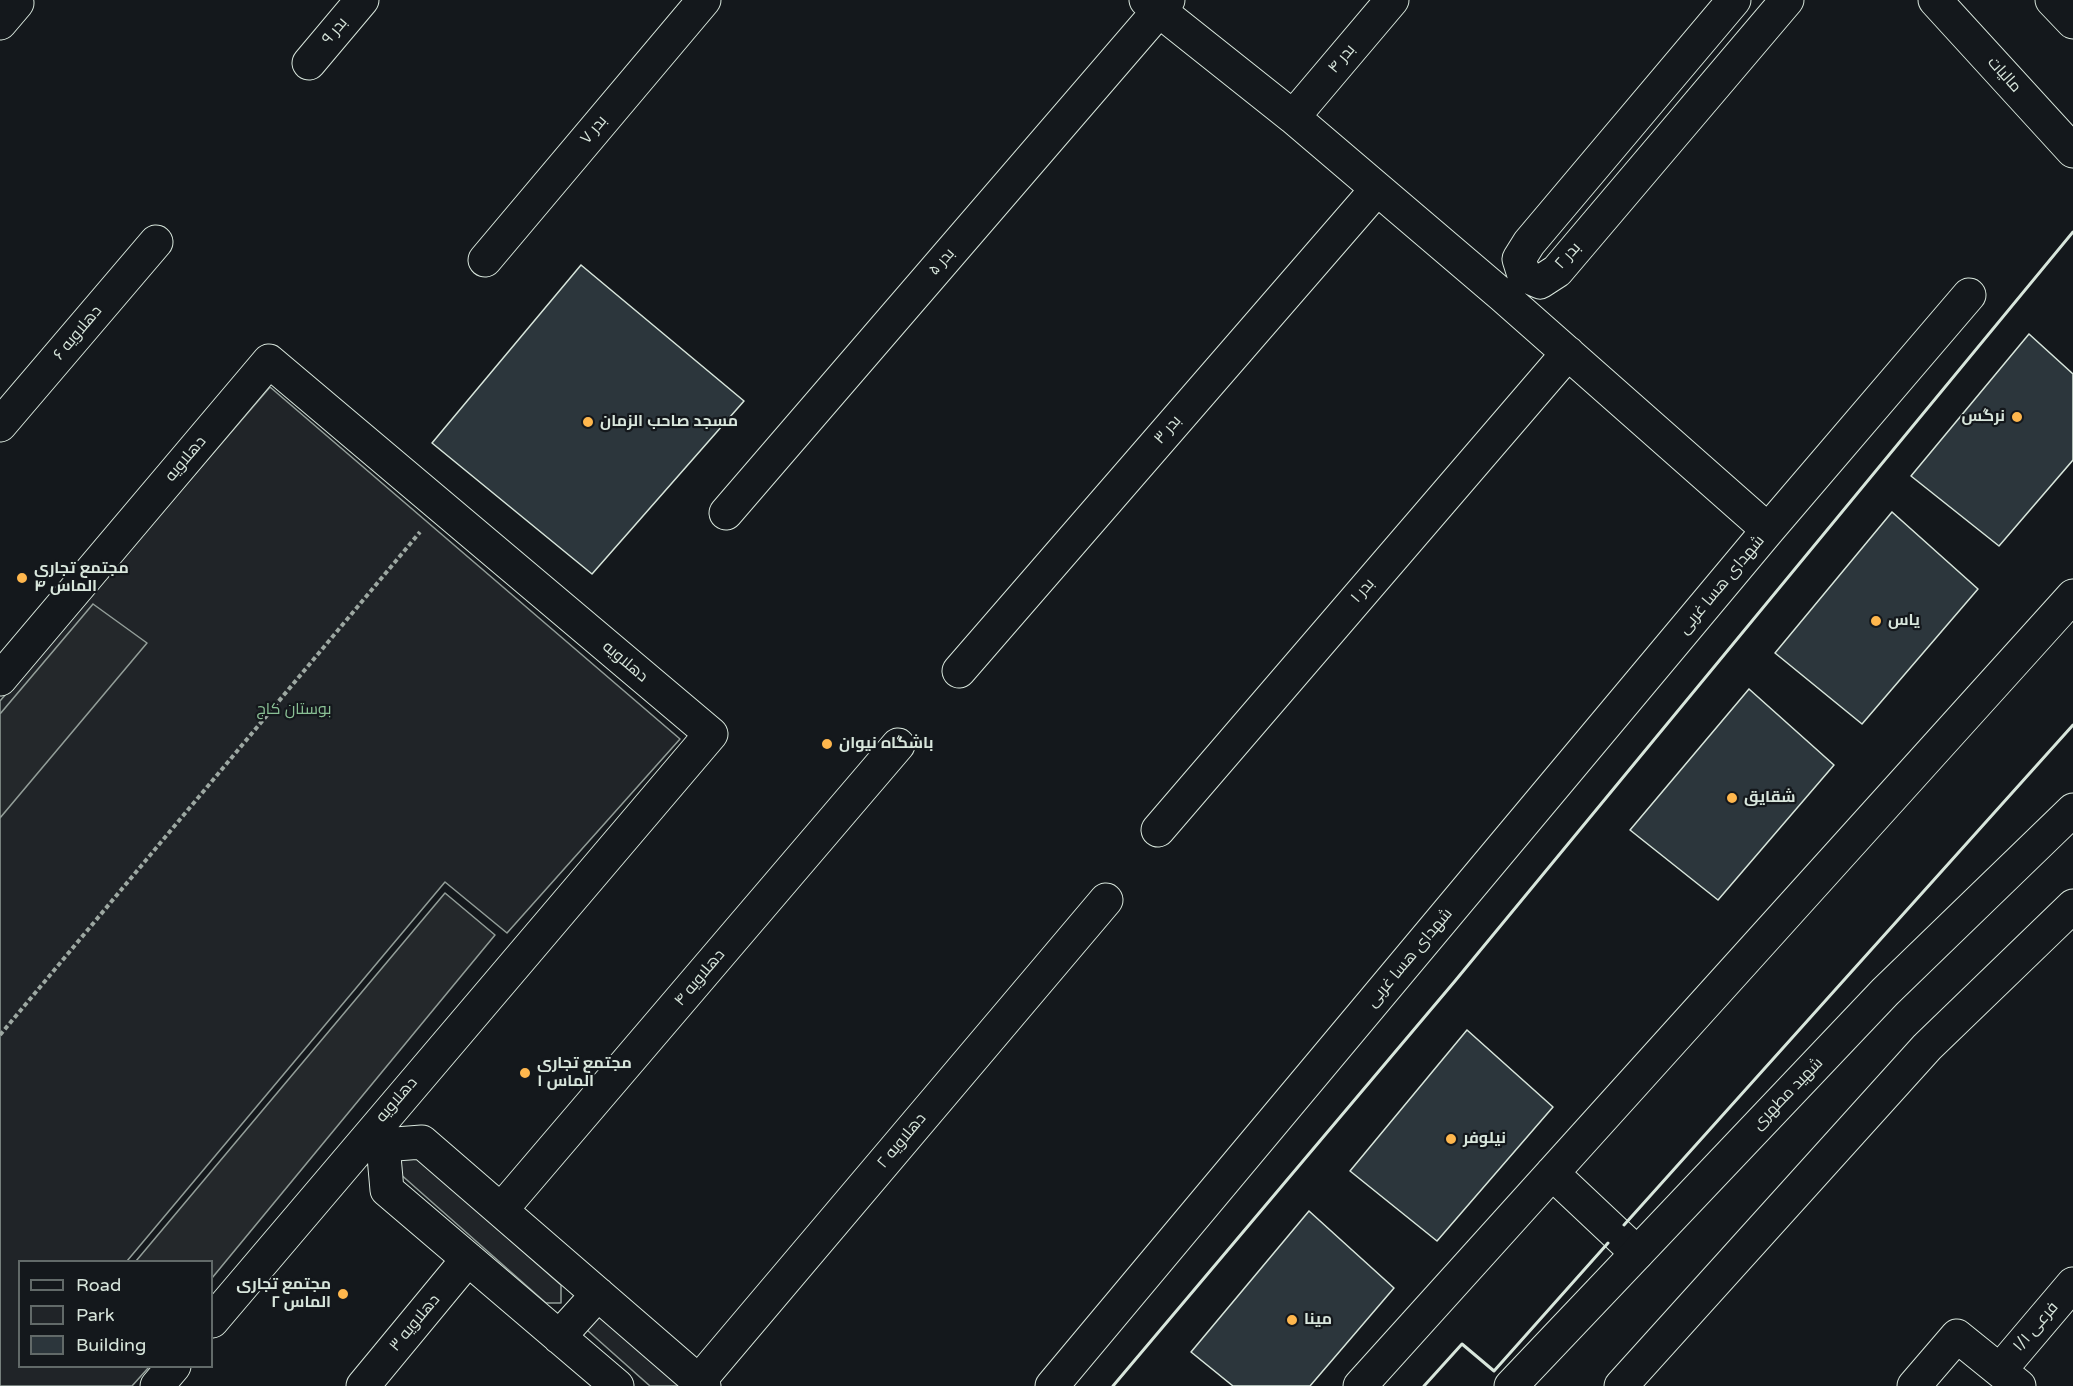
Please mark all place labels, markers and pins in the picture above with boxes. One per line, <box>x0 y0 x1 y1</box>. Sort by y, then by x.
place label: نرگس <box>1961 407 2005 427</box>
marker: نرگس <box>2010 410 2024 424</box>
place label: مسجد صاحب الزمان <box>600 412 738 432</box>
marker: مسجد صاحب الزمان <box>581 415 595 429</box>
place label: مجتمع تجاری الماس ۴ <box>34 559 129 597</box>
marker: مجتمع تجاری الماس ۴ <box>15 571 29 585</box>
place label: یاس <box>1888 611 1920 631</box>
marker: یاس <box>1869 614 1883 628</box>
place label: باشگاه نیوان <box>839 734 933 754</box>
marker: باشگاه نیوان <box>820 737 834 751</box>
place label: شقایق <box>1744 788 1796 808</box>
marker: شقایق <box>1725 791 1739 805</box>
place label: مجتمع تجاری الماس ۱ <box>537 1054 632 1092</box>
marker: مجتمع تجاری الماس ۱ <box>518 1066 532 1080</box>
place label: نیلوفر <box>1463 1129 1506 1149</box>
marker: نیلوفر <box>1444 1132 1458 1146</box>
place label: مجتمع تجاری الماس ۲ <box>236 1275 331 1313</box>
marker: مجتمع تجاری الماس ۲ <box>336 1287 350 1301</box>
place label: مینا <box>1304 1310 1332 1330</box>
marker: مینا <box>1285 1313 1299 1327</box>

